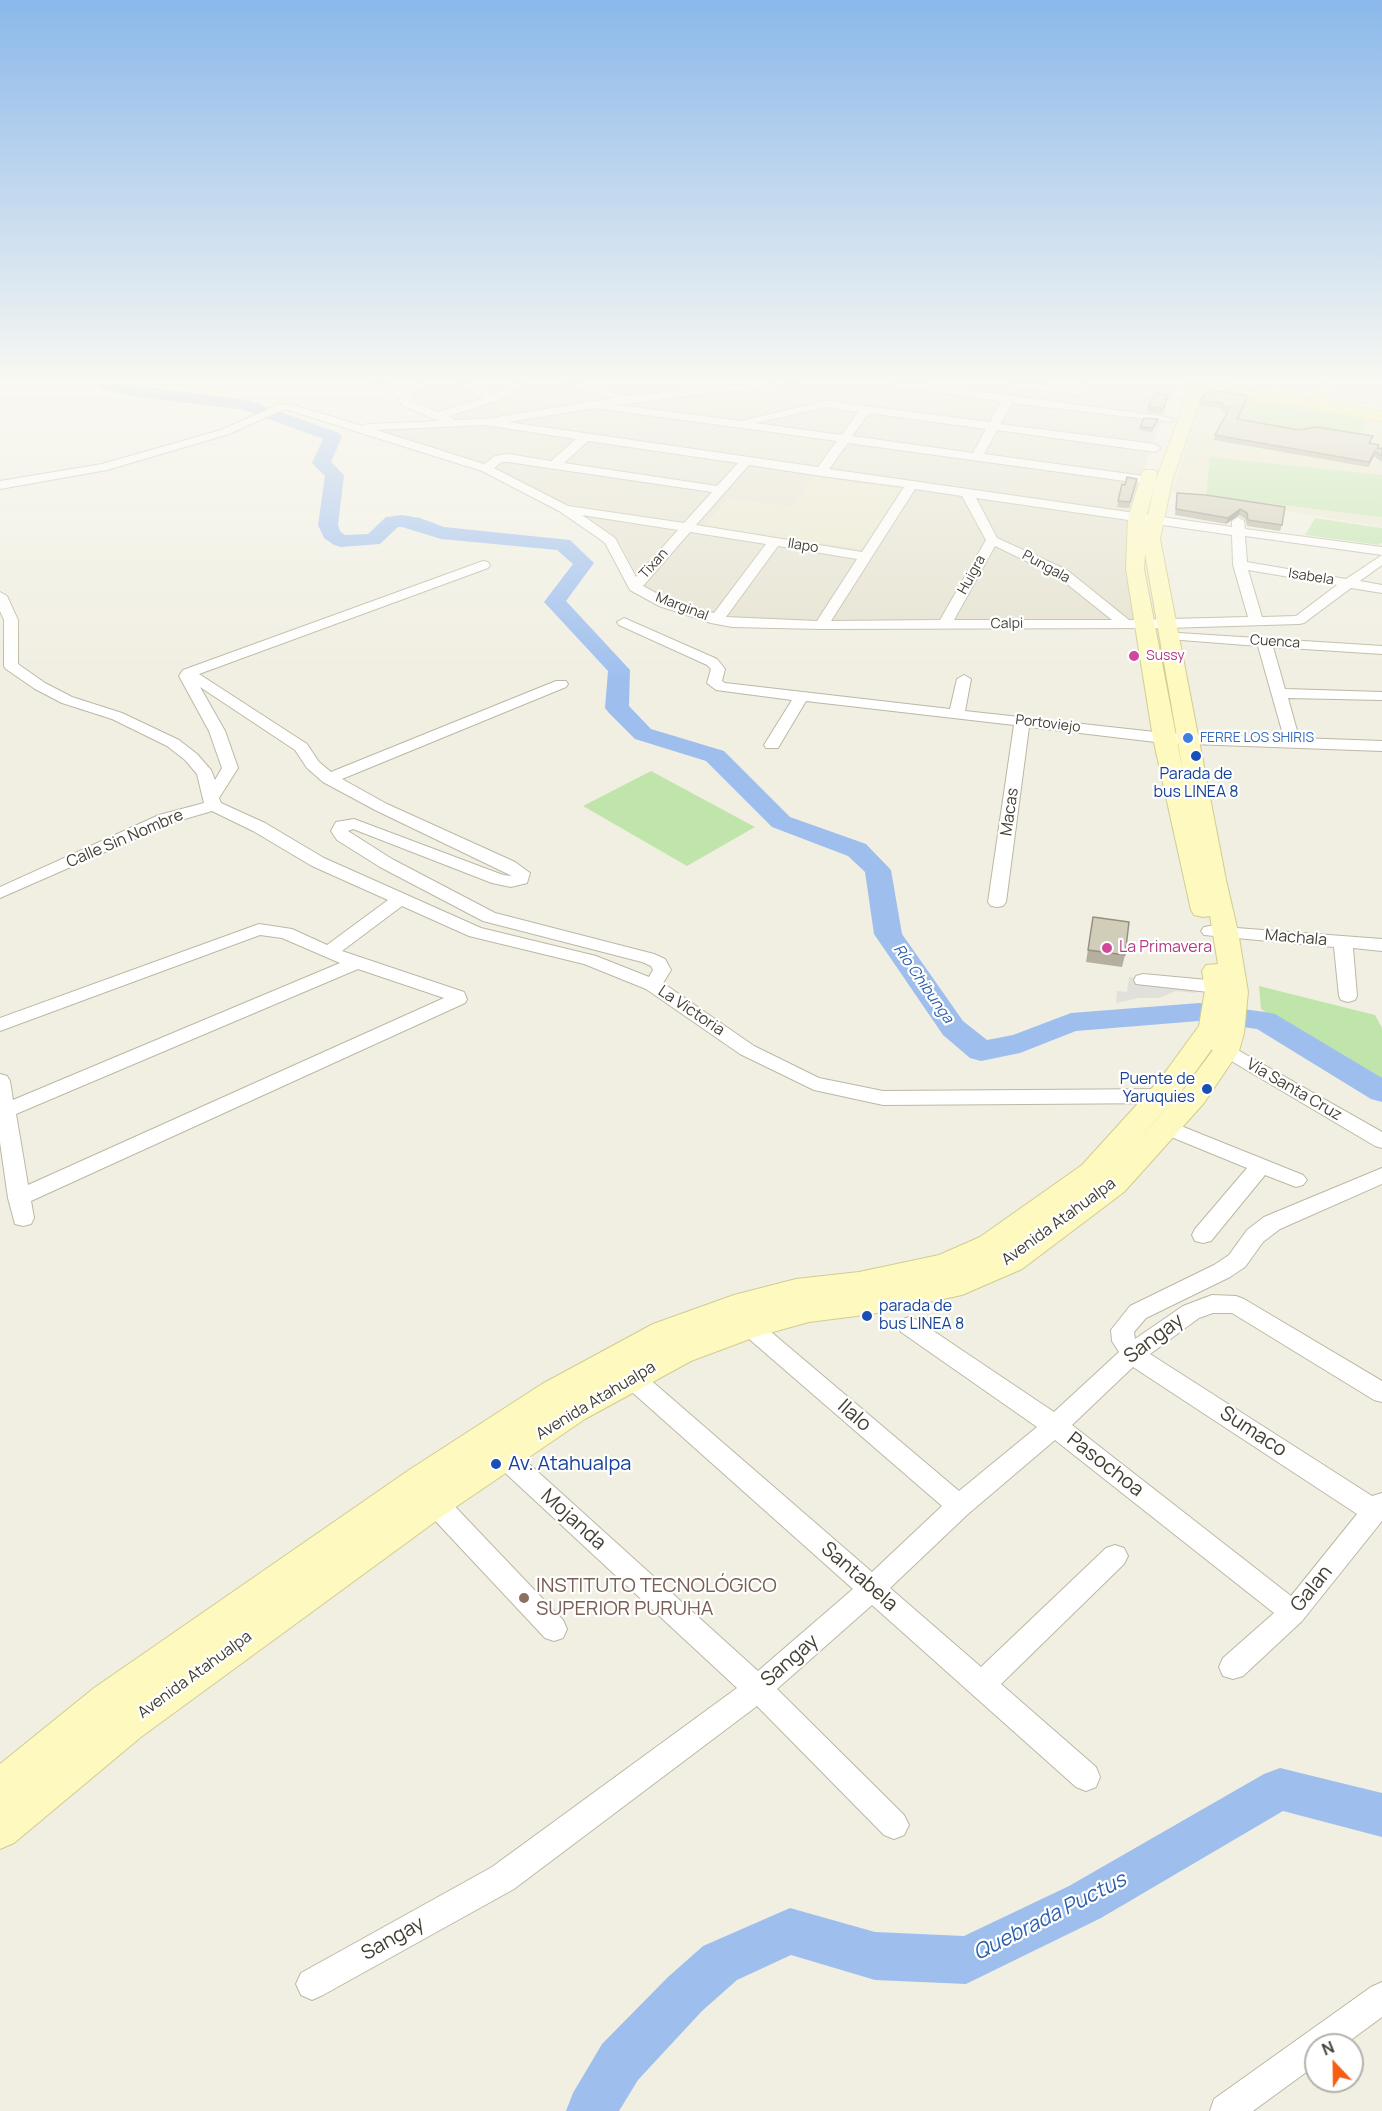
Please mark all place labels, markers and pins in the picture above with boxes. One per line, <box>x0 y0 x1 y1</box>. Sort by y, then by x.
place label: Sussy <box>1146 648 1185 664</box>
marker: Sussy <box>1127 649 1141 663</box>
place label: FERRE LOS SHIRIS <box>1200 730 1314 746</box>
marker: FERRE LOS SHIRIS <box>1181 731 1195 745</box>
marker: Parada de bus LINEA 8 <box>1189 749 1203 763</box>
place label: Parada de bus LINEA 8 <box>1153 765 1239 803</box>
place label: La Primavera <box>1119 938 1212 958</box>
marker: La Primavera <box>1100 941 1114 955</box>
place label: Puente de Yaruquies <box>1120 1070 1195 1108</box>
marker: Puente de Yaruquies <box>1200 1082 1214 1096</box>
place label: parada de bus LINEA 8 <box>879 1297 964 1335</box>
marker: parada de bus LINEA 8 <box>860 1309 874 1323</box>
place label: Av. Atahualpa <box>508 1452 631 1476</box>
marker: Av. Atahualpa <box>489 1457 503 1471</box>
place label: INSTITUTO TECNOLÓGICO SUPERIOR PURUHA <box>536 1574 777 1621</box>
marker: INSTITUTO TECNOLÓGICO SUPERIOR PURUHA <box>517 1591 531 1605</box>

